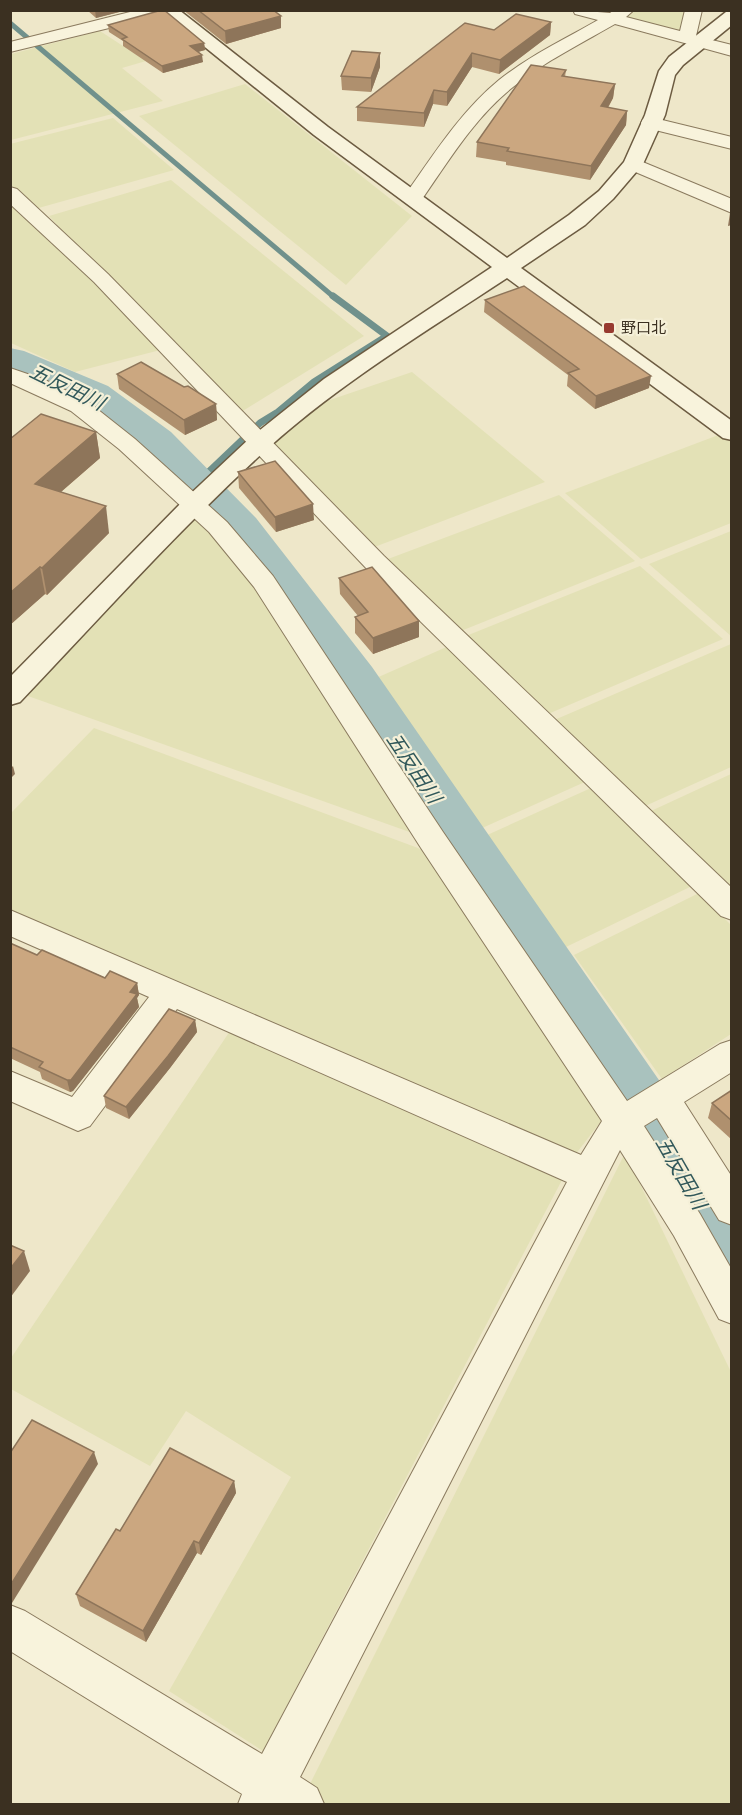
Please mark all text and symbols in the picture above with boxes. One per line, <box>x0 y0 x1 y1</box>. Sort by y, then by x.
place label: 野口北 <box>621 319 666 337</box>
marker: 野口北 <box>602 321 616 335</box>
water label: 五反田川 <box>26 359 110 416</box>
water label: 五反田川 <box>382 728 447 810</box>
water label: 五反田川 <box>651 1132 712 1215</box>

